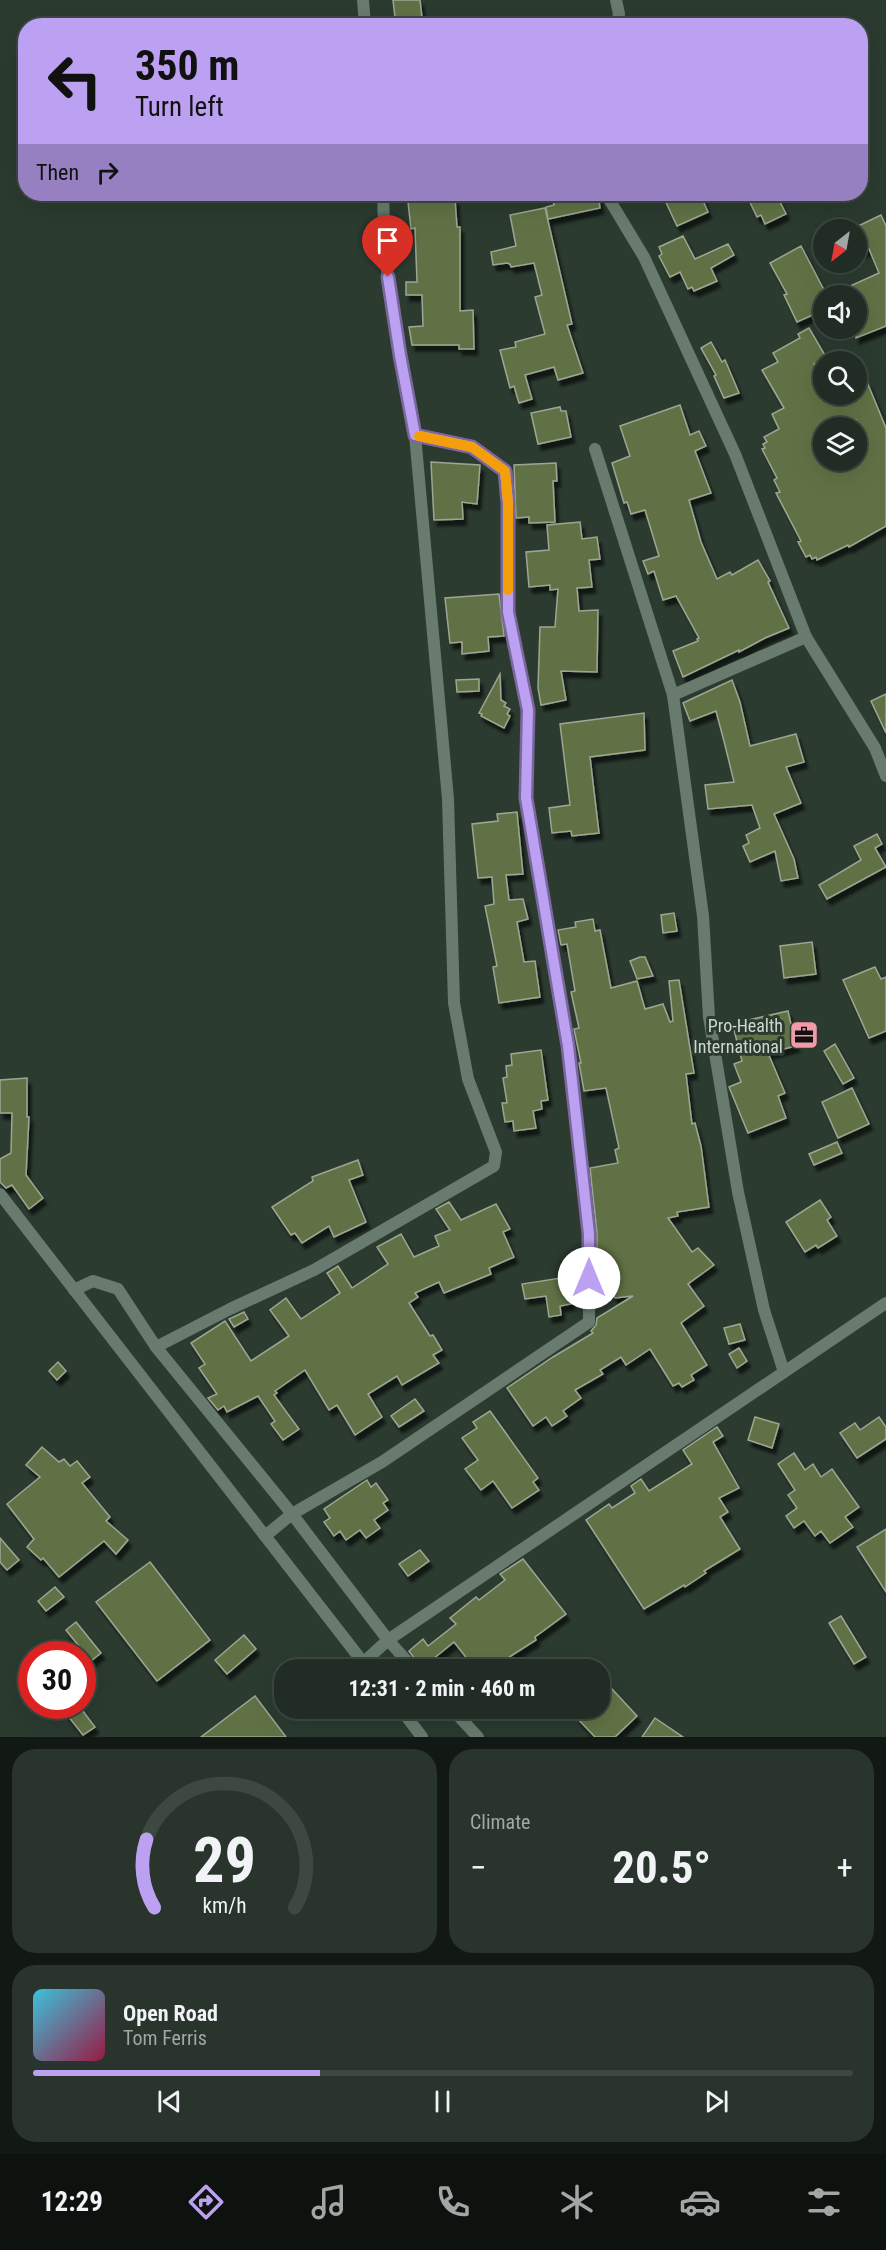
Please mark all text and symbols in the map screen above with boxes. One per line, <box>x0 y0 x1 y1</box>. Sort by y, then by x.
text: 350 m <box>135 41 240 90</box>
icon: left <box>36 42 114 120</box>
text: Turn left <box>135 91 224 123</box>
icon: right <box>91 156 124 189</box>
text: Then <box>36 160 79 185</box>
pin <box>362 215 413 277</box>
north arrow <box>813 219 867 273</box>
map controls <box>813 219 867 471</box>
icon: arrive <box>371 224 404 257</box>
button: sound <box>813 285 867 339</box>
button: search <box>813 351 867 405</box>
button: layers <box>813 417 867 471</box>
place label: Pro-Health International <box>693 1015 783 1057</box>
office icon: Pro-Health International <box>788 1019 820 1051</box>
position arrow <box>557 1246 621 1310</box>
speed limit sign: 30 <box>18 1641 96 1719</box>
text: 12:31 · 2 min · 460 m <box>349 1676 535 1701</box>
text: Climate <box>470 1810 530 1834</box>
text: 29 <box>193 1824 256 1897</box>
text: 20.5° <box>612 1841 711 1894</box>
text: − <box>470 1848 487 1887</box>
text: + <box>837 1848 853 1887</box>
text: km/h <box>202 1893 247 1918</box>
text: Open Road <box>123 2001 218 2026</box>
text: Tom Ferris <box>123 2026 207 2050</box>
icon: previous <box>153 2085 186 2118</box>
icon: pause <box>426 2085 459 2118</box>
icon: next <box>700 2085 733 2118</box>
icon: directions <box>185 2181 227 2223</box>
icon: music <box>308 2181 350 2223</box>
icon: phone <box>432 2181 474 2223</box>
icon: climate <box>556 2181 598 2223</box>
icon: car <box>679 2181 721 2223</box>
icon: filters <box>803 2181 845 2223</box>
text: 12:29 <box>41 2186 103 2218</box>

